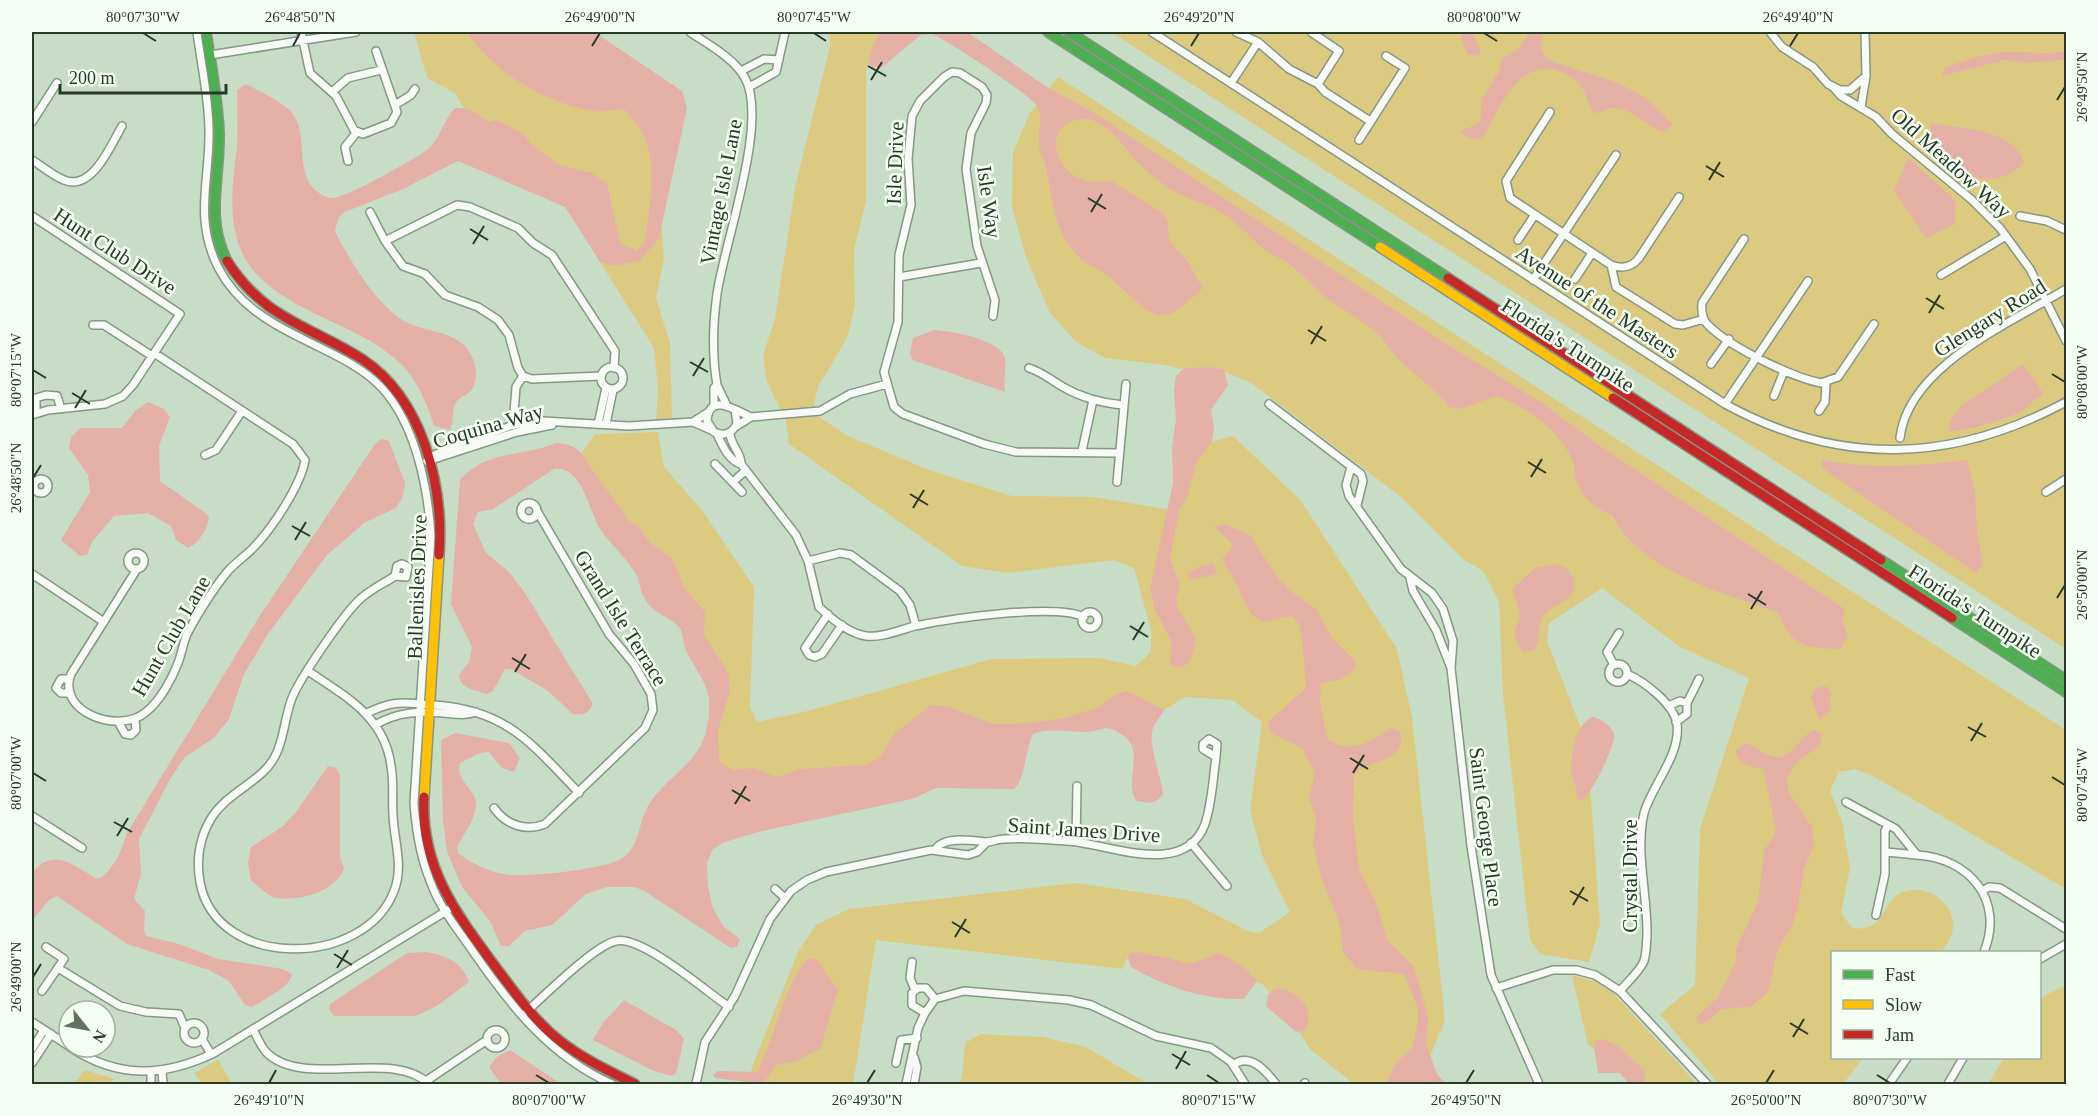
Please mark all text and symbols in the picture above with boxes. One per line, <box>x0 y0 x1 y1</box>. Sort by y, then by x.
text: 80°07'30"W <box>106 9 181 25</box>
text: 26°48'50"N <box>265 9 335 25</box>
text: 26°49'00"N <box>565 9 635 25</box>
text: 80°07'45"W <box>777 9 852 25</box>
text: 26°49'20"N <box>1164 9 1234 25</box>
text: 80°08'00"W <box>1447 9 1522 25</box>
text: 26°49'40"N <box>1763 9 1833 25</box>
text: 26°49'50"N <box>2074 52 2090 122</box>
scale bar <box>60 57 226 95</box>
text: 200 m <box>69 68 115 88</box>
street label: Old Meadow Way <box>1886 103 2016 223</box>
street label: Vintage Isle Lane <box>695 117 747 267</box>
street label: Isle Drive <box>882 121 908 205</box>
street label: Isle Way <box>972 164 1006 240</box>
street label: Hunt Club Drive <box>49 202 181 300</box>
street label: Avenue of the Masters <box>1511 240 1683 364</box>
street label: Glengary Road <box>1929 274 2051 362</box>
street label: Florida's Turnpike <box>1497 293 1639 397</box>
text: 80°07'15"W <box>8 332 24 407</box>
text: 80°08'00"W <box>2074 344 2090 419</box>
street label: Coquina Way <box>430 399 547 453</box>
text: 26°48'50"N <box>8 443 24 513</box>
street label: Ballenisles Drive <box>402 514 432 660</box>
street label: Grand Isle Terrace <box>570 546 672 690</box>
text: 26°50'00"N <box>2074 550 2090 620</box>
street label: Florida's Turnpike <box>1904 559 2046 663</box>
street label: Hunt Club Lane <box>127 571 215 701</box>
text: 80°07'00"W <box>8 735 24 810</box>
street label: Saint George Place <box>1464 746 1508 908</box>
text: 80°07'45"W <box>2074 747 2090 822</box>
street label: Saint James Drive <box>1007 813 1161 847</box>
street label: Crystal Drive <box>1618 819 1642 933</box>
text: 26°49'00"N <box>8 942 24 1012</box>
legend <box>1831 951 2041 1059</box>
text: Fast <box>1885 965 1915 985</box>
text: Slow <box>1885 995 1922 1015</box>
north arrow <box>57 999 117 1059</box>
text: Jam <box>1885 1025 1914 1045</box>
text: N <box>89 1027 110 1046</box>
text: 26°49'10"N <box>234 1092 304 1108</box>
text: 80°07'00"W <box>512 1092 587 1108</box>
text: 26°49'30"N <box>832 1092 902 1108</box>
text: 80°07'15"W <box>1182 1092 1257 1108</box>
text: 26°49'50"N <box>1431 1092 1501 1108</box>
text: 26°50'00"N <box>1731 1092 1801 1108</box>
text: 80°07'30"W <box>1853 1092 1928 1108</box>

